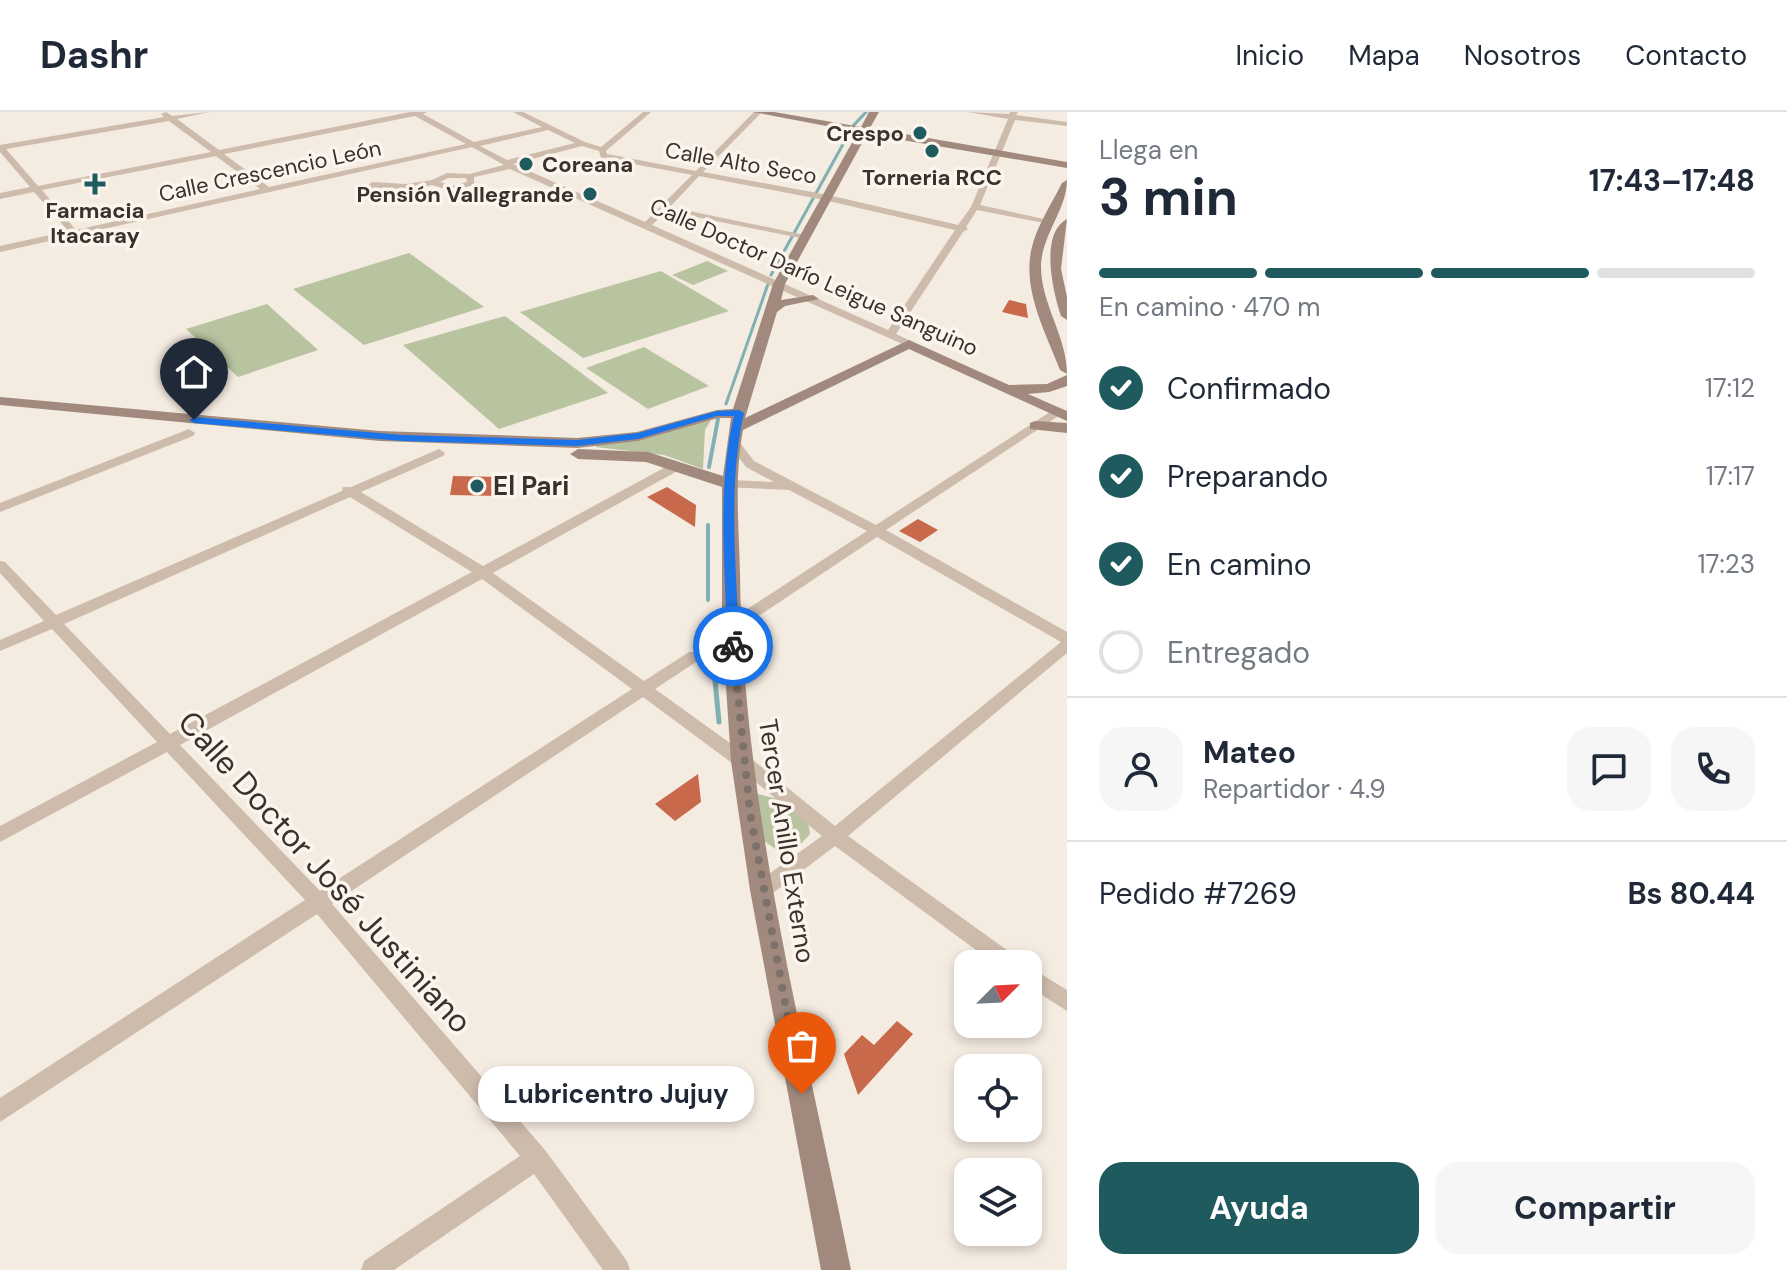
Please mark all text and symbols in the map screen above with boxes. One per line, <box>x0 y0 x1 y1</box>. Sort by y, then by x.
text: Dashr <box>40 30 148 80</box>
text: Inicio <box>1235 37 1304 74</box>
text: Mapa <box>1348 37 1420 74</box>
text: Nosotros <box>1464 37 1581 74</box>
text: Contacto <box>1625 37 1747 74</box>
place label: Crespo <box>826 119 904 148</box>
marker: Crespo <box>911 124 929 142</box>
street label: Calle Crescencio León <box>156 133 384 209</box>
text: Llega en <box>1099 133 1198 167</box>
street label: Calle Alto Seco <box>663 135 819 191</box>
marker: Torneria RCC <box>923 142 941 160</box>
place label: Coreana <box>542 150 633 179</box>
marker: Coreana <box>517 155 535 173</box>
text: 17:43–17:48 <box>1589 161 1755 200</box>
place label: Torneria RCC <box>862 163 1002 192</box>
text: 3 min <box>1099 163 1238 231</box>
marker: Farmacia Itacaray <box>86 175 104 193</box>
place label: Pensión Vallegrande <box>356 180 574 209</box>
marker: Pensión Vallegrande <box>581 185 599 203</box>
street label: Calle Doctor Darío Leigue Sanguino <box>645 191 983 363</box>
place label: Farmacia Itacaray <box>45 196 145 250</box>
text: En camino · 470 m <box>1099 290 1320 324</box>
pin <box>160 338 228 420</box>
icon: home <box>172 350 216 394</box>
icon: check <box>1099 366 1143 410</box>
text: Confirmado <box>1167 369 1331 408</box>
text: 17:12 <box>1705 371 1755 405</box>
icon: check <box>1099 454 1143 498</box>
text: Preparando <box>1167 457 1328 496</box>
text: 17:17 <box>1706 459 1755 493</box>
place label: El Pari <box>493 469 569 503</box>
marker: El Pari <box>468 477 486 495</box>
icon: check <box>1099 542 1143 586</box>
text: En camino <box>1167 545 1312 584</box>
text: 17:23 <box>1697 547 1755 581</box>
courier <box>693 606 773 686</box>
icon: bike <box>711 624 755 668</box>
text: Entregado <box>1167 633 1310 672</box>
street label: Calle Doctor José Justiniano <box>169 702 481 1042</box>
street label: Tercer Anillo Externo <box>751 716 823 966</box>
button: person <box>1099 727 1183 811</box>
button: chat <box>1567 727 1651 811</box>
button: phone <box>1671 727 1755 811</box>
text: Mateo <box>1203 733 1296 772</box>
text: Repartidor · 4.9 <box>1203 772 1386 806</box>
text: Pedido #7269 <box>1099 874 1297 913</box>
text: Bs 80.44 <box>1627 874 1755 913</box>
north arrow <box>954 950 1042 1038</box>
map controls <box>954 950 1042 1246</box>
pin <box>768 1012 836 1094</box>
icon: bag <box>780 1024 824 1068</box>
button: locate <box>954 1054 1042 1142</box>
callout: Lubricentro Jujuy <box>478 1066 754 1122</box>
text: Lubricentro Jujuy <box>503 1077 729 1111</box>
button: layers <box>954 1158 1042 1246</box>
button: Ayuda <box>1099 1162 1419 1254</box>
button: Compartir <box>1435 1162 1755 1254</box>

